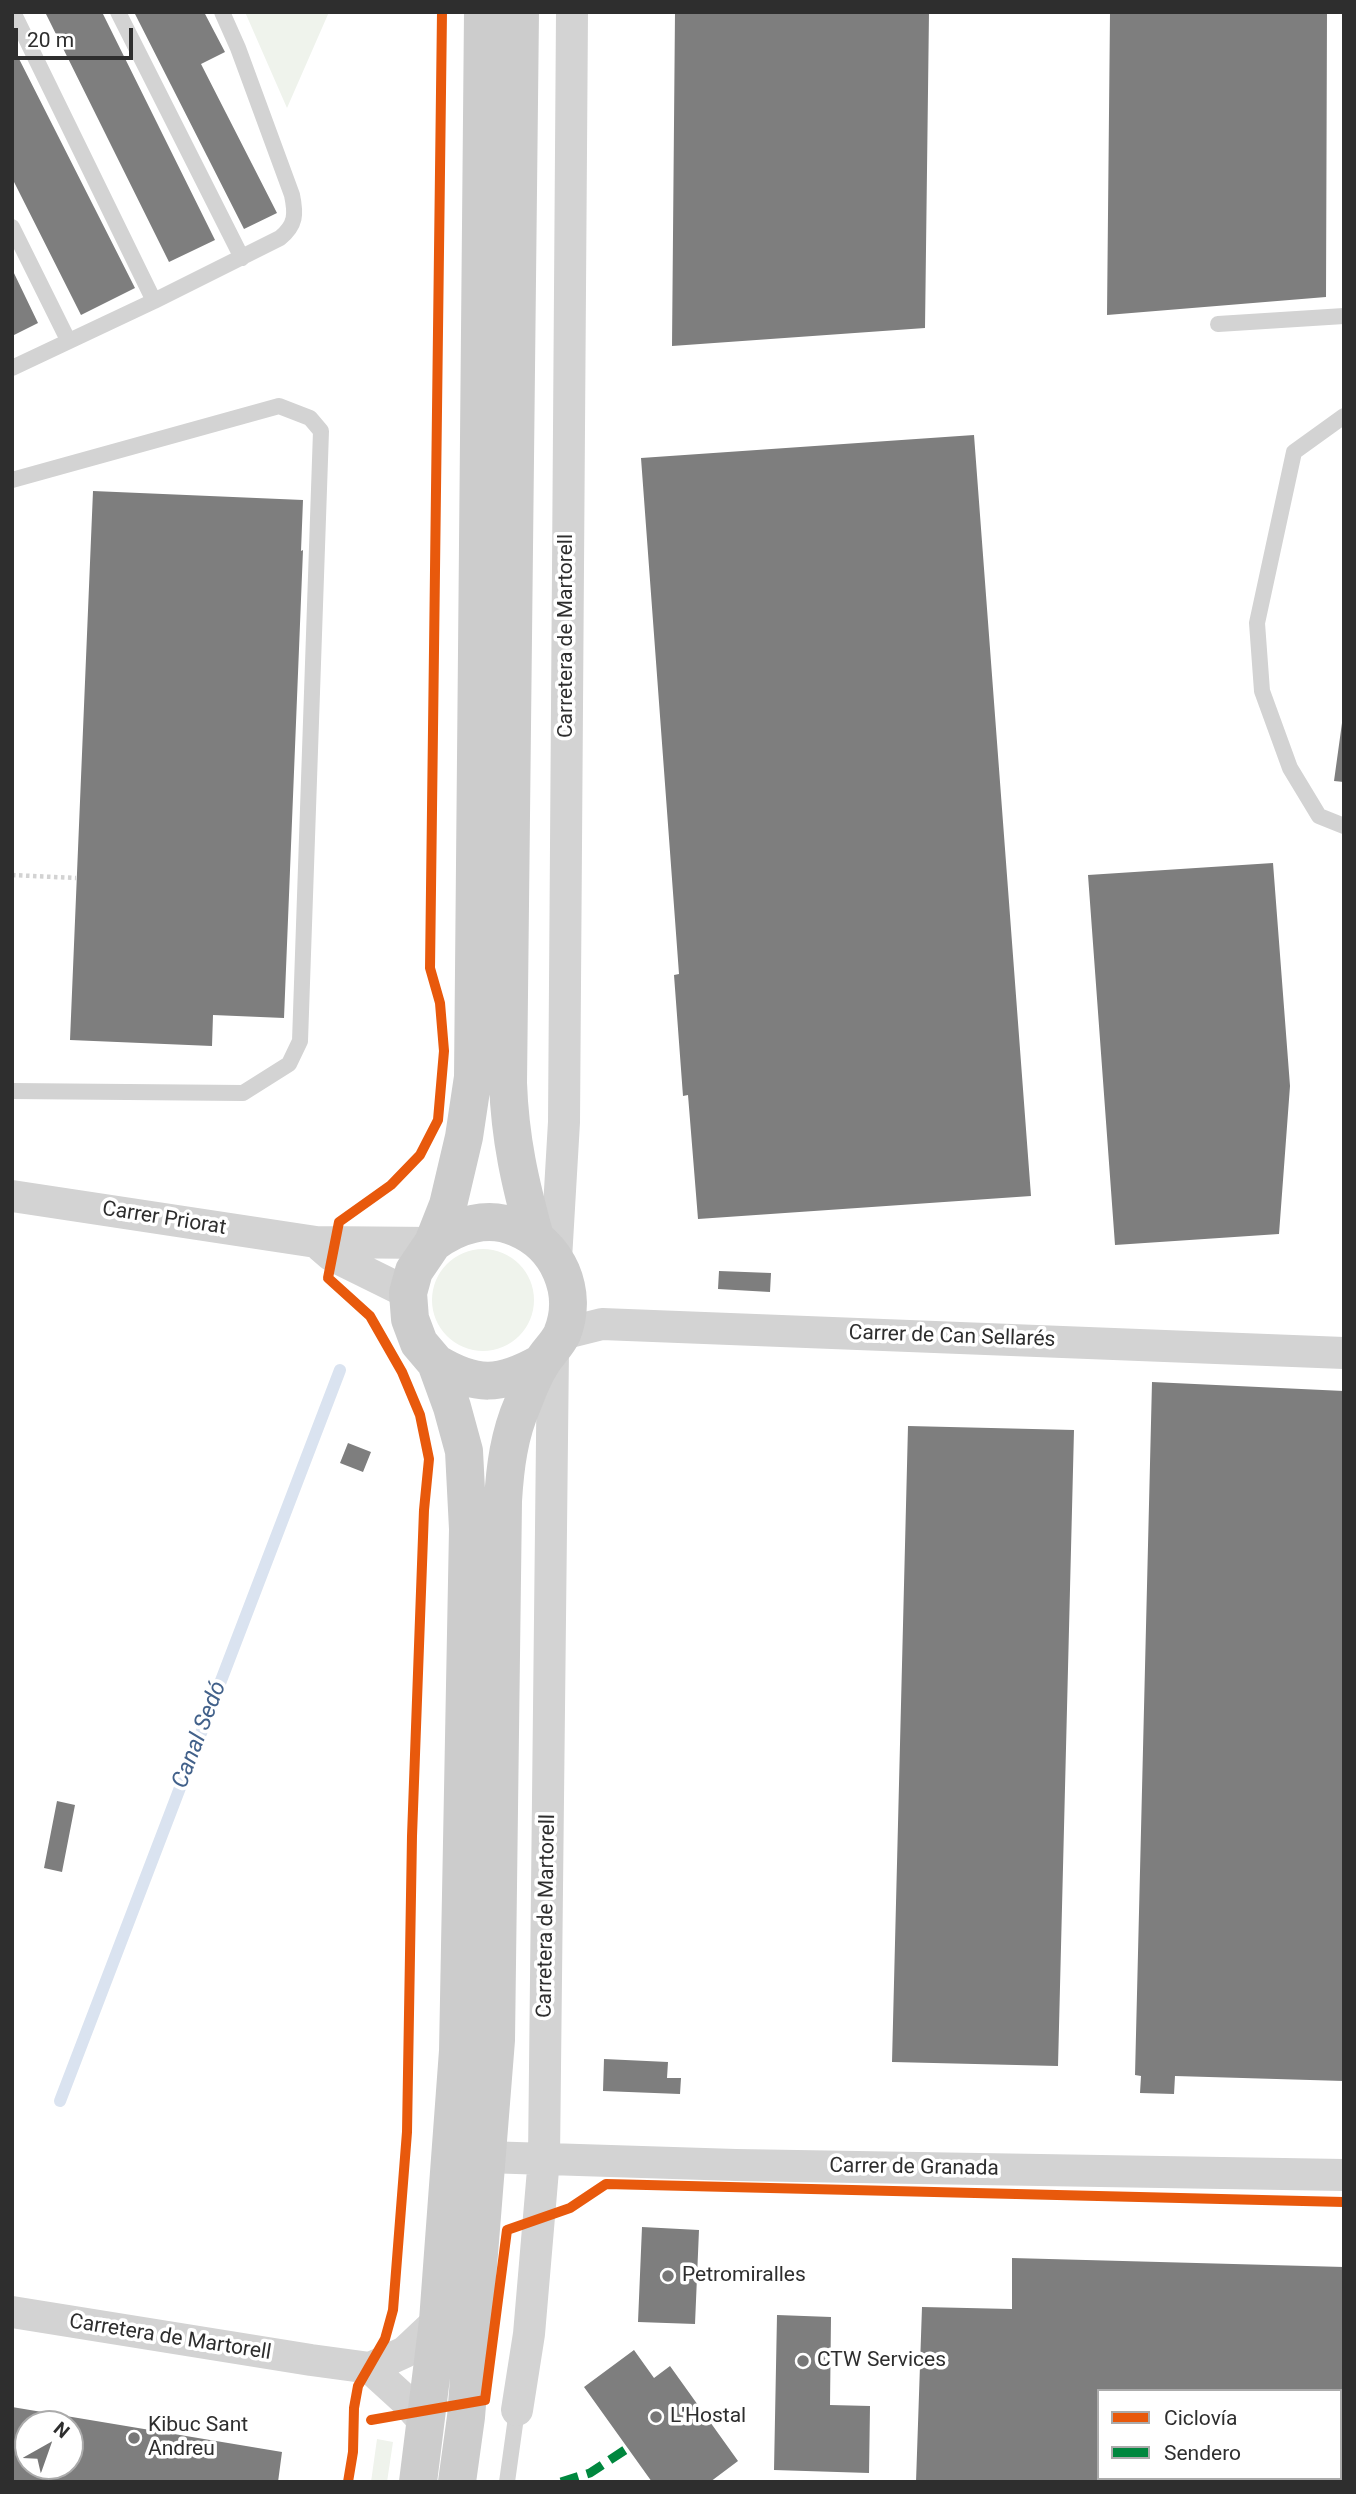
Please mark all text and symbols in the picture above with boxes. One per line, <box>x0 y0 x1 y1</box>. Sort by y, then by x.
scale bar <box>18 14 136 58</box>
text: 20 m <box>27 28 74 52</box>
street label: Carretera de Martorell <box>554 534 580 738</box>
street label: Carrer Priorat <box>100 1197 228 1241</box>
street label: Carrer de Can Sellarés <box>848 1321 1056 1353</box>
water label: Canal Sedó <box>167 1678 233 1792</box>
street label: Carretera de Martorell <box>533 1814 561 2018</box>
street label: Carrer de Granada <box>829 2154 999 2182</box>
place label: Petromiralles <box>682 2263 806 2289</box>
marker: Petromiralles <box>660 2268 676 2284</box>
street label: Carretera de Martorell <box>67 2310 273 2366</box>
place label: CTW Services <box>817 2348 946 2374</box>
marker: CTW Services <box>795 2353 811 2369</box>
legend <box>1097 2389 1342 2480</box>
place label: L'Hostal <box>670 2404 746 2430</box>
text: Ciclovía <box>1164 2406 1238 2430</box>
marker: L'Hostal <box>648 2409 664 2425</box>
north arrow <box>14 2410 84 2480</box>
place label: Kibuc Sant Andreu <box>148 2413 248 2463</box>
text: N <box>49 2417 74 2443</box>
marker: Kibuc Sant Andreu <box>126 2430 142 2446</box>
text: Sendero <box>1164 2441 1241 2465</box>

